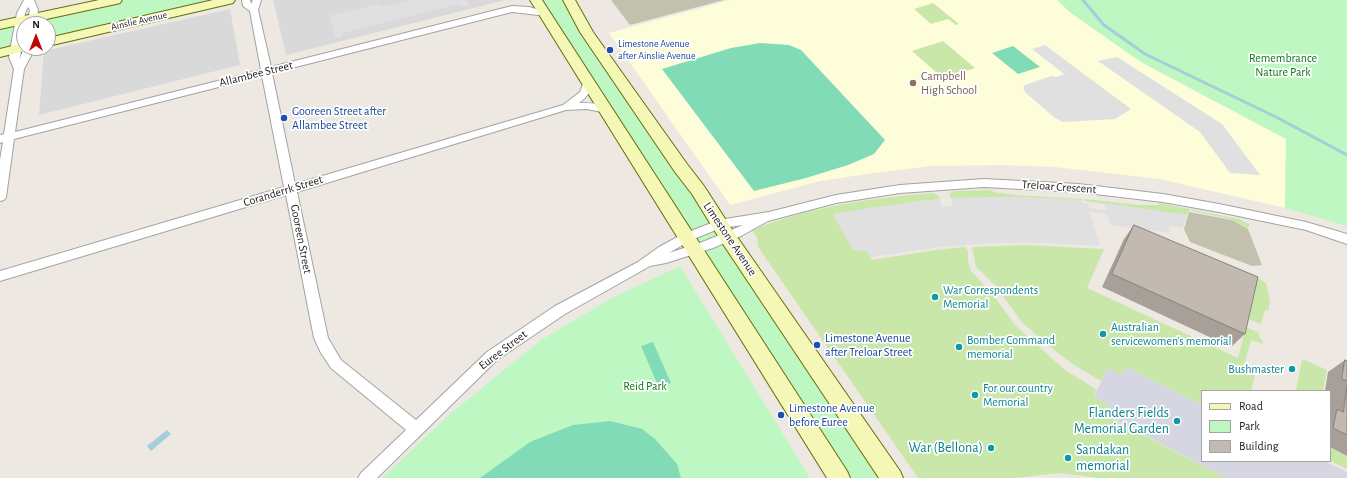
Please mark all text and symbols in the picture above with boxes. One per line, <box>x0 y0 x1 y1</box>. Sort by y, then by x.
street label: Ainslie Avenue <box>110 9 168 33</box>
north arrow <box>16 16 56 56</box>
text: N <box>32 19 40 30</box>
place label: Limestone Avenue after Ainslie Avenue <box>618 38 696 62</box>
marker: Limestone Avenue after Ainslie Avenue <box>605 45 615 55</box>
park label: Remembrance Nature Park <box>1249 51 1317 79</box>
street label: Allambee Street <box>218 58 294 90</box>
place label: Campbell High School <box>921 69 977 97</box>
marker: Campbell High School <box>908 78 918 88</box>
place label: Gooreen Street after Allambee Street <box>292 104 386 132</box>
marker: Gooreen Street after Allambee Street <box>279 113 289 123</box>
street label: Coranderrk Street <box>242 172 324 210</box>
street label: Treloar Crescent <box>1021 177 1097 197</box>
street label: Limestone Avenue <box>700 199 760 279</box>
street label: Gooreen Street <box>287 203 315 275</box>
place label: War Correspondents Memorial <box>943 283 1038 311</box>
marker: War Correspondents Memorial <box>930 292 940 302</box>
place label: Australian servicewomen's memorial <box>1111 320 1232 348</box>
street label: Euree Street <box>476 327 530 373</box>
marker: Australian servicewomen's memorial <box>1098 329 1108 339</box>
place label: Limestone Avenue after Treloar Street <box>825 331 912 359</box>
place label: Bomber Command memorial <box>967 333 1055 361</box>
marker: Limestone Avenue after Treloar Street <box>812 340 822 350</box>
marker: Bomber Command memorial <box>954 342 964 352</box>
place label: Bushmaster <box>1228 362 1284 376</box>
marker: Bushmaster <box>1287 364 1297 374</box>
park label: Reid Park <box>623 379 667 393</box>
place label: For our country Memorial <box>983 381 1053 409</box>
marker: For our country Memorial <box>970 390 980 400</box>
legend <box>1201 390 1331 462</box>
text: Road <box>1239 400 1263 412</box>
place label: Limestone Avenue before Euree <box>789 401 875 429</box>
place label: Flanders Fields Memorial Garden <box>1074 405 1169 438</box>
marker: Limestone Avenue before Euree <box>776 410 786 420</box>
marker: Flanders Fields Memorial Garden <box>1172 416 1182 426</box>
text: Park <box>1239 420 1260 432</box>
place label: War (Bellona) <box>909 440 983 456</box>
text: Building <box>1239 440 1279 452</box>
place label: Sandakan memorial <box>1076 442 1129 474</box>
marker: War (Bellona) <box>986 443 996 453</box>
marker: Sandakan memorial <box>1063 453 1073 463</box>

